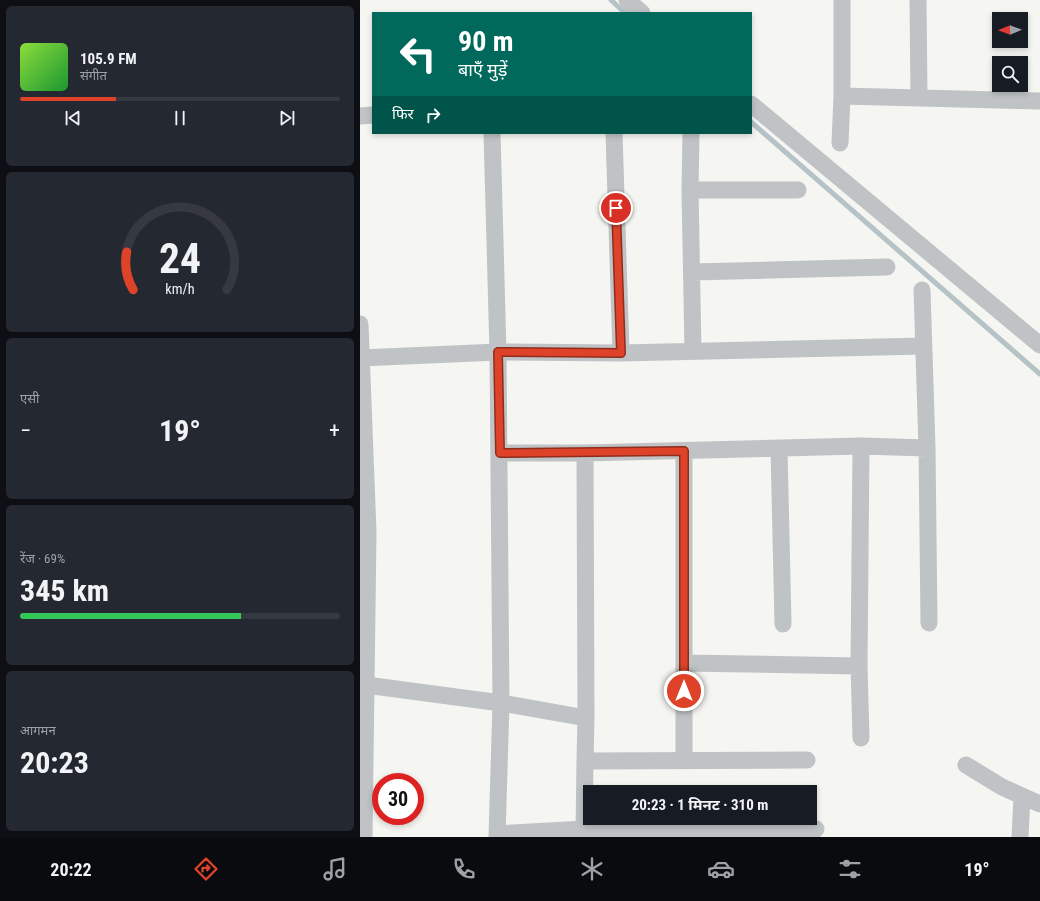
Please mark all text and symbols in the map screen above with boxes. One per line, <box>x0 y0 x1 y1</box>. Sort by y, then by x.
north arrow <box>992 12 1028 48</box>
map controls <box>992 12 1028 92</box>
text: 90 m <box>458 25 514 58</box>
icon: left <box>392 28 444 80</box>
text: 105.9 FM <box>80 50 137 68</box>
button: search <box>992 56 1028 92</box>
text: बाएँ मुड़ें <box>458 59 507 80</box>
text: संगीत <box>80 68 107 83</box>
icon: right <box>422 104 444 126</box>
text: फिर <box>392 105 414 123</box>
icon: previous <box>62 107 84 129</box>
icon: pause <box>169 107 191 129</box>
icon: next <box>276 107 298 129</box>
pin <box>599 191 633 225</box>
icon: arrive <box>605 197 627 219</box>
text: 24 <box>159 234 201 283</box>
text: km/h <box>165 281 195 297</box>
text: एसी <box>20 391 39 406</box>
text: 19° <box>159 413 201 448</box>
text: − <box>20 418 31 443</box>
text: + <box>329 418 340 443</box>
text: रेंज · 69% <box>20 551 65 566</box>
text: 345 km <box>20 573 109 608</box>
position arrow <box>663 670 705 712</box>
text: आगमन <box>20 723 56 738</box>
text: 20:23 <box>20 745 89 780</box>
speed limit sign: 30 <box>372 773 424 825</box>
text: 20:23 · 1 मिनट · 310 m <box>632 796 768 814</box>
icon: directions <box>192 855 220 883</box>
icon: music <box>321 855 349 883</box>
icon: phone <box>450 855 478 883</box>
icon: climate <box>578 855 606 883</box>
icon: car <box>707 855 735 883</box>
icon: filters <box>836 855 864 883</box>
text: 20:22 <box>50 859 92 880</box>
text: 19° <box>964 859 990 880</box>

